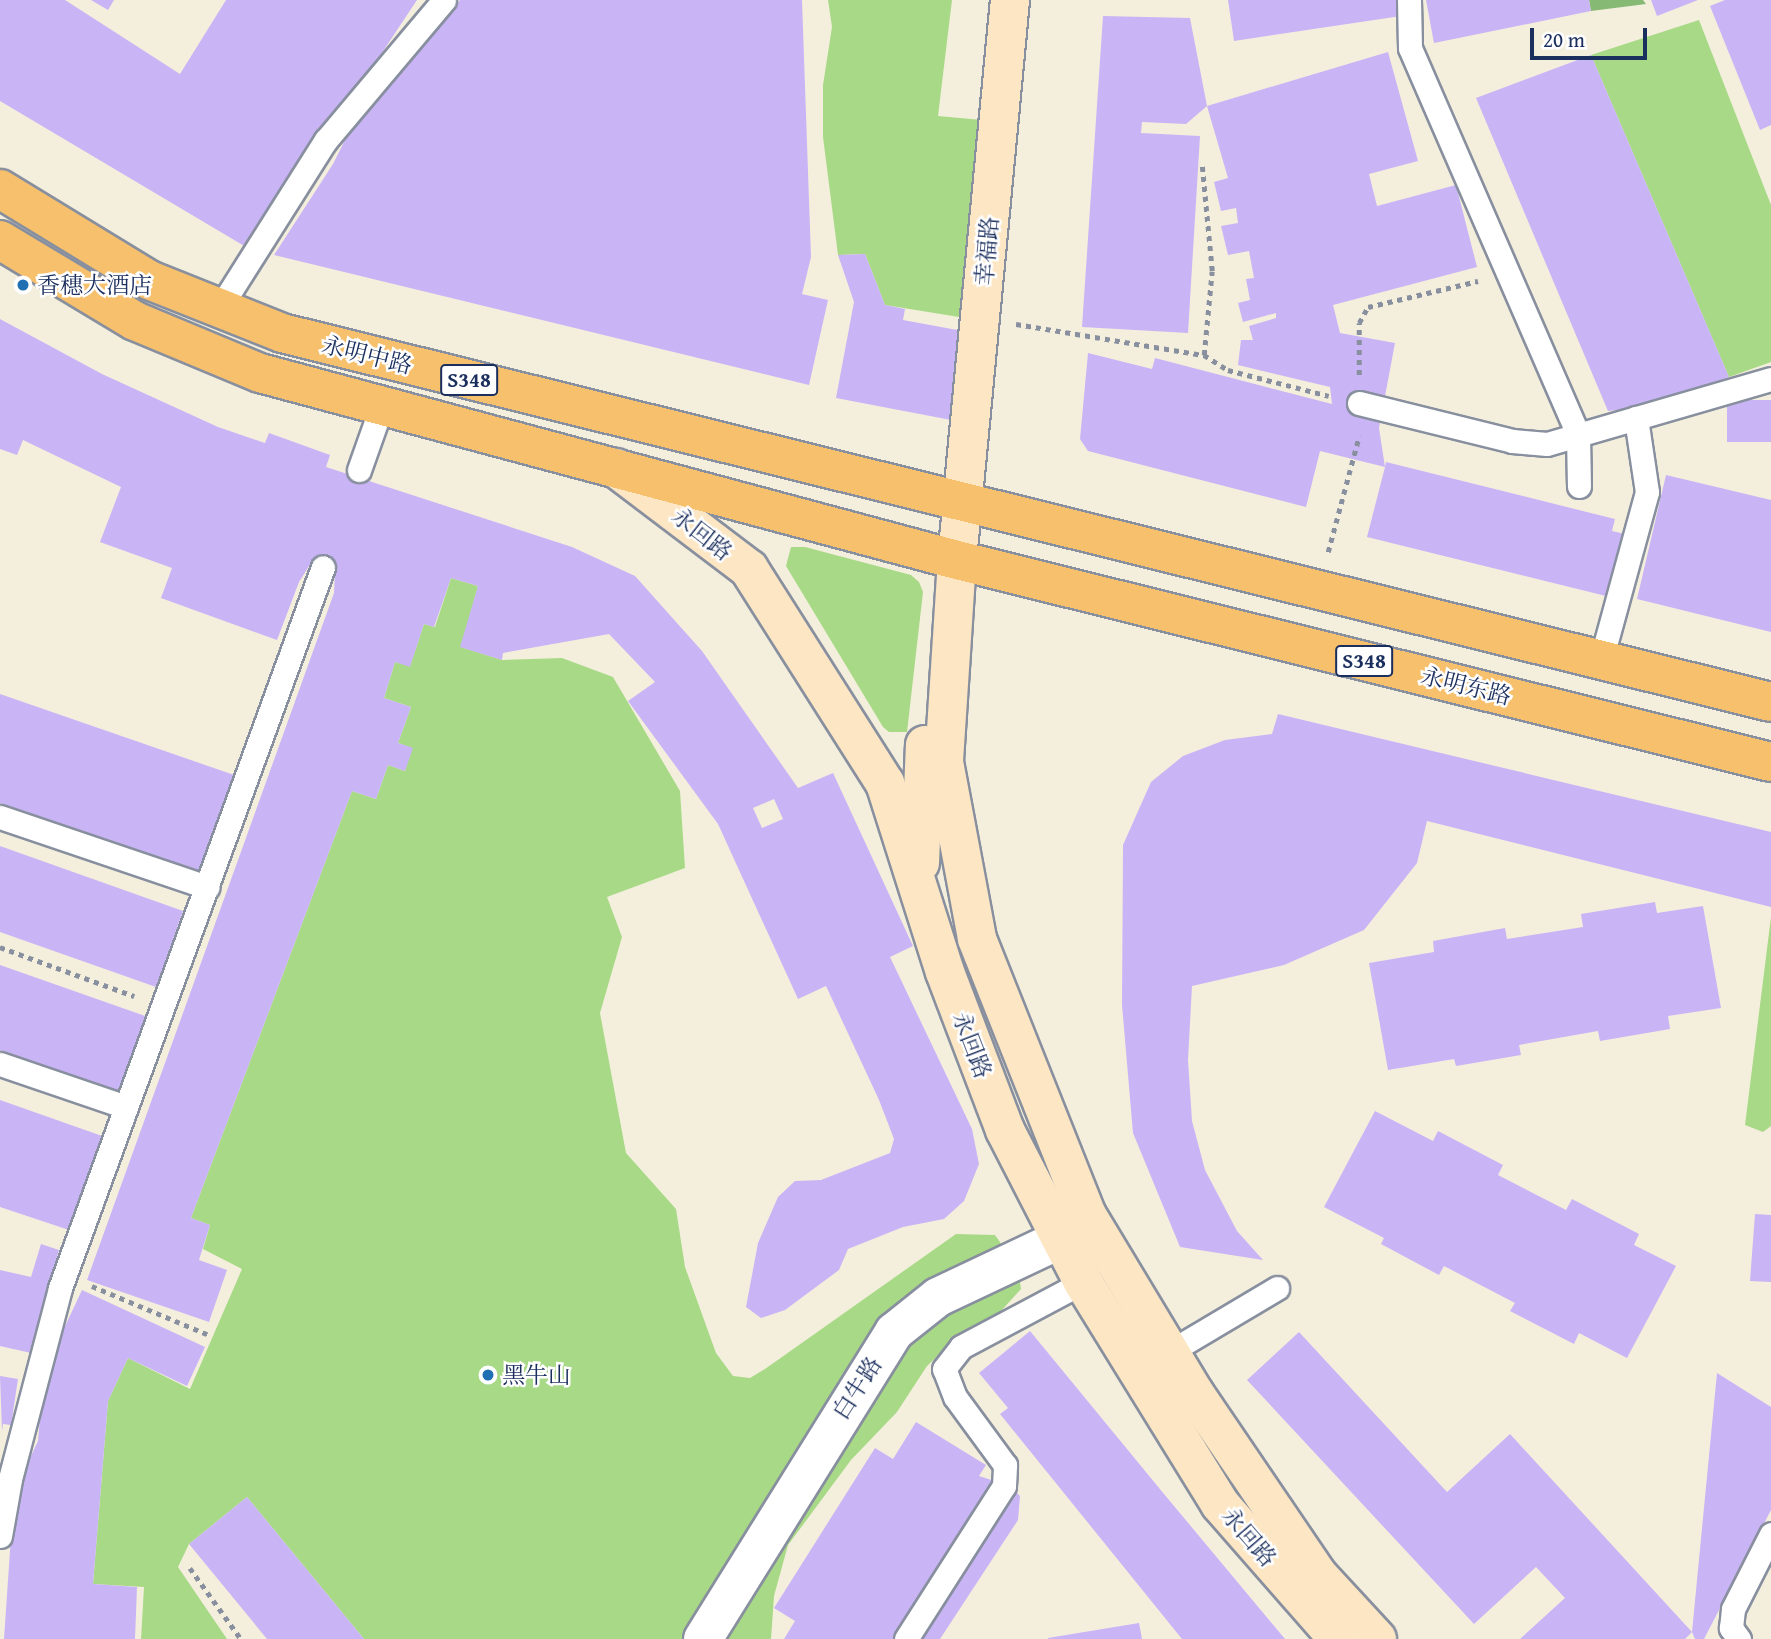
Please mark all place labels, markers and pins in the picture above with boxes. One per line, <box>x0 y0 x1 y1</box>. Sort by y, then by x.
place label: 香穗大酒店 <box>37 271 152 299</box>
marker: 香穗大酒店 <box>15 277 31 293</box>
place label: 黑牛山 <box>502 1361 571 1389</box>
marker: 黑牛山 <box>480 1367 496 1383</box>

